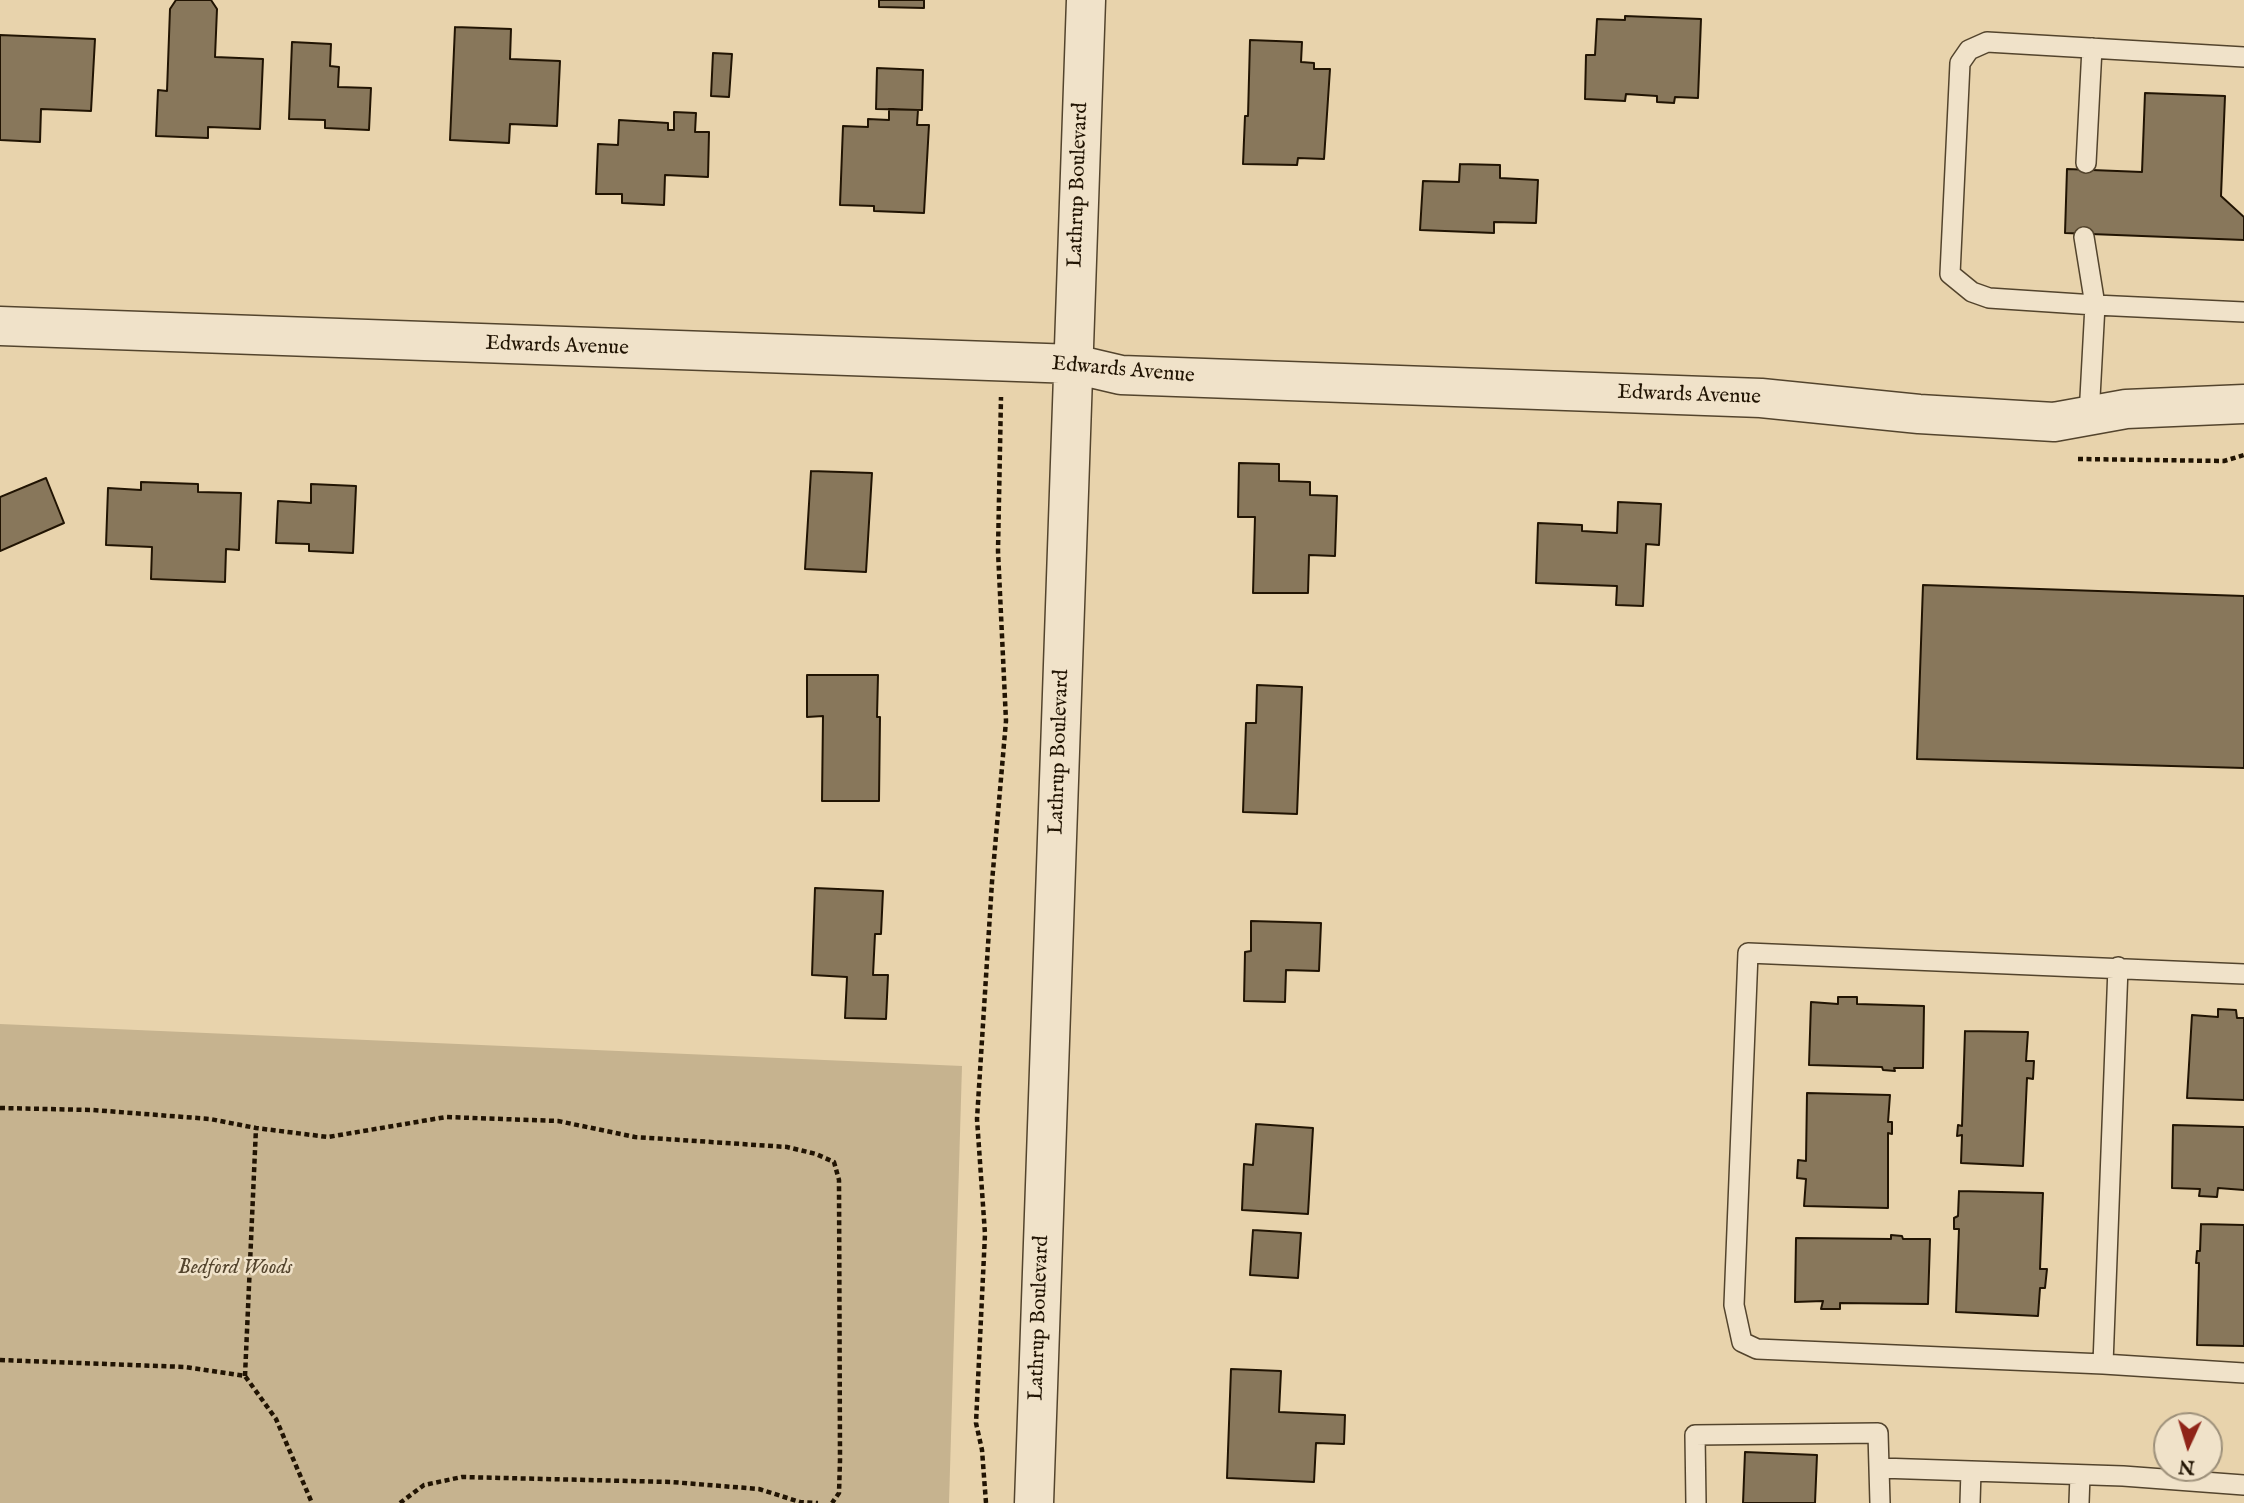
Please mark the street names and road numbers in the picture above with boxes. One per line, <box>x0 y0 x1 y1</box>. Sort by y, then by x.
street label: Lathrup Boulevard <box>1064 102 1094 268</box>
street label: Edwards Avenue <box>485 332 629 362</box>
street label: Edwards Avenue <box>1050 352 1196 390</box>
street label: Edwards Avenue <box>1617 381 1761 411</box>
street label: Lathrup Boulevard <box>1045 669 1075 835</box>
street label: Lathrup Boulevard <box>1025 1235 1055 1401</box>

